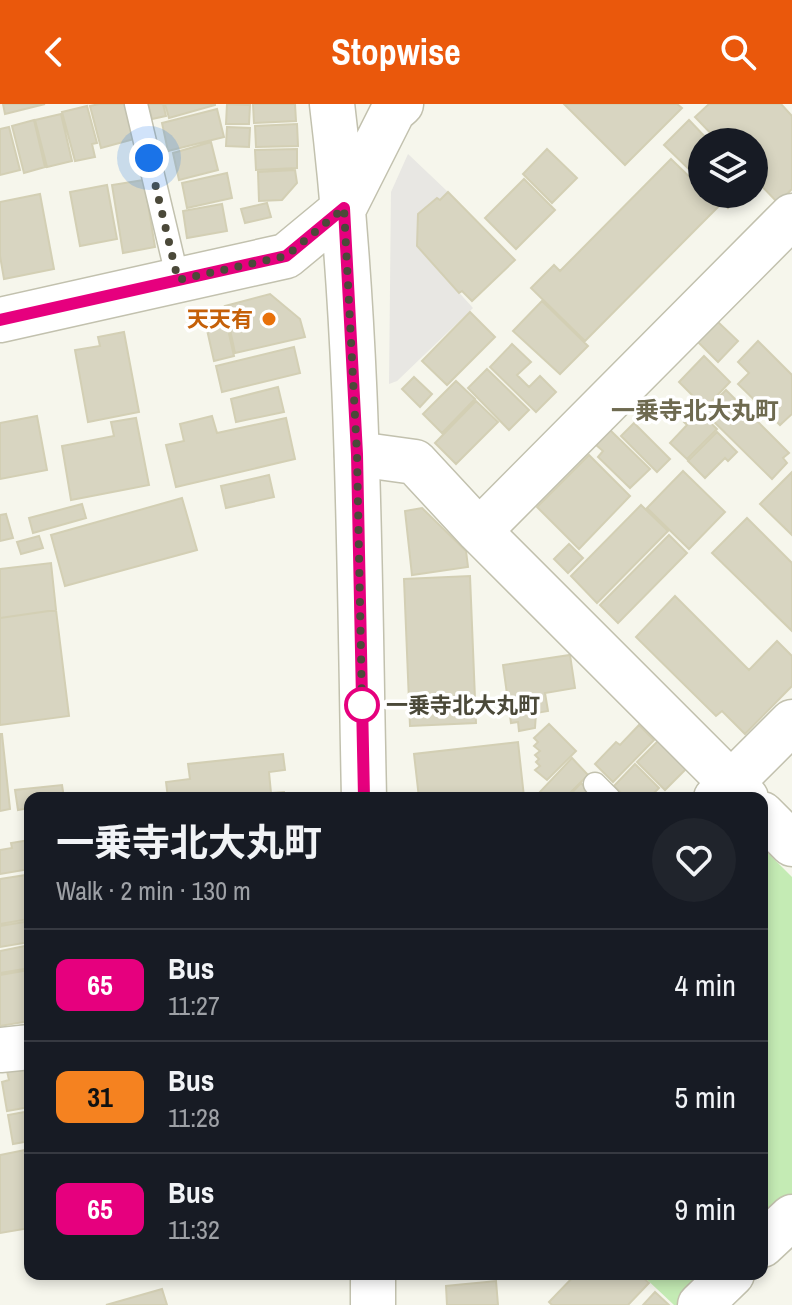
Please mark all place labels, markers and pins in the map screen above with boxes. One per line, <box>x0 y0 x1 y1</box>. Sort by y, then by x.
place label: 天天有 <box>187 304 253 334</box>
marker: 天天有 <box>260 310 278 328</box>
marker: 一乗寺北大丸町 <box>345 688 379 722</box>
place label: 一乗寺北大丸町 <box>386 690 540 720</box>

